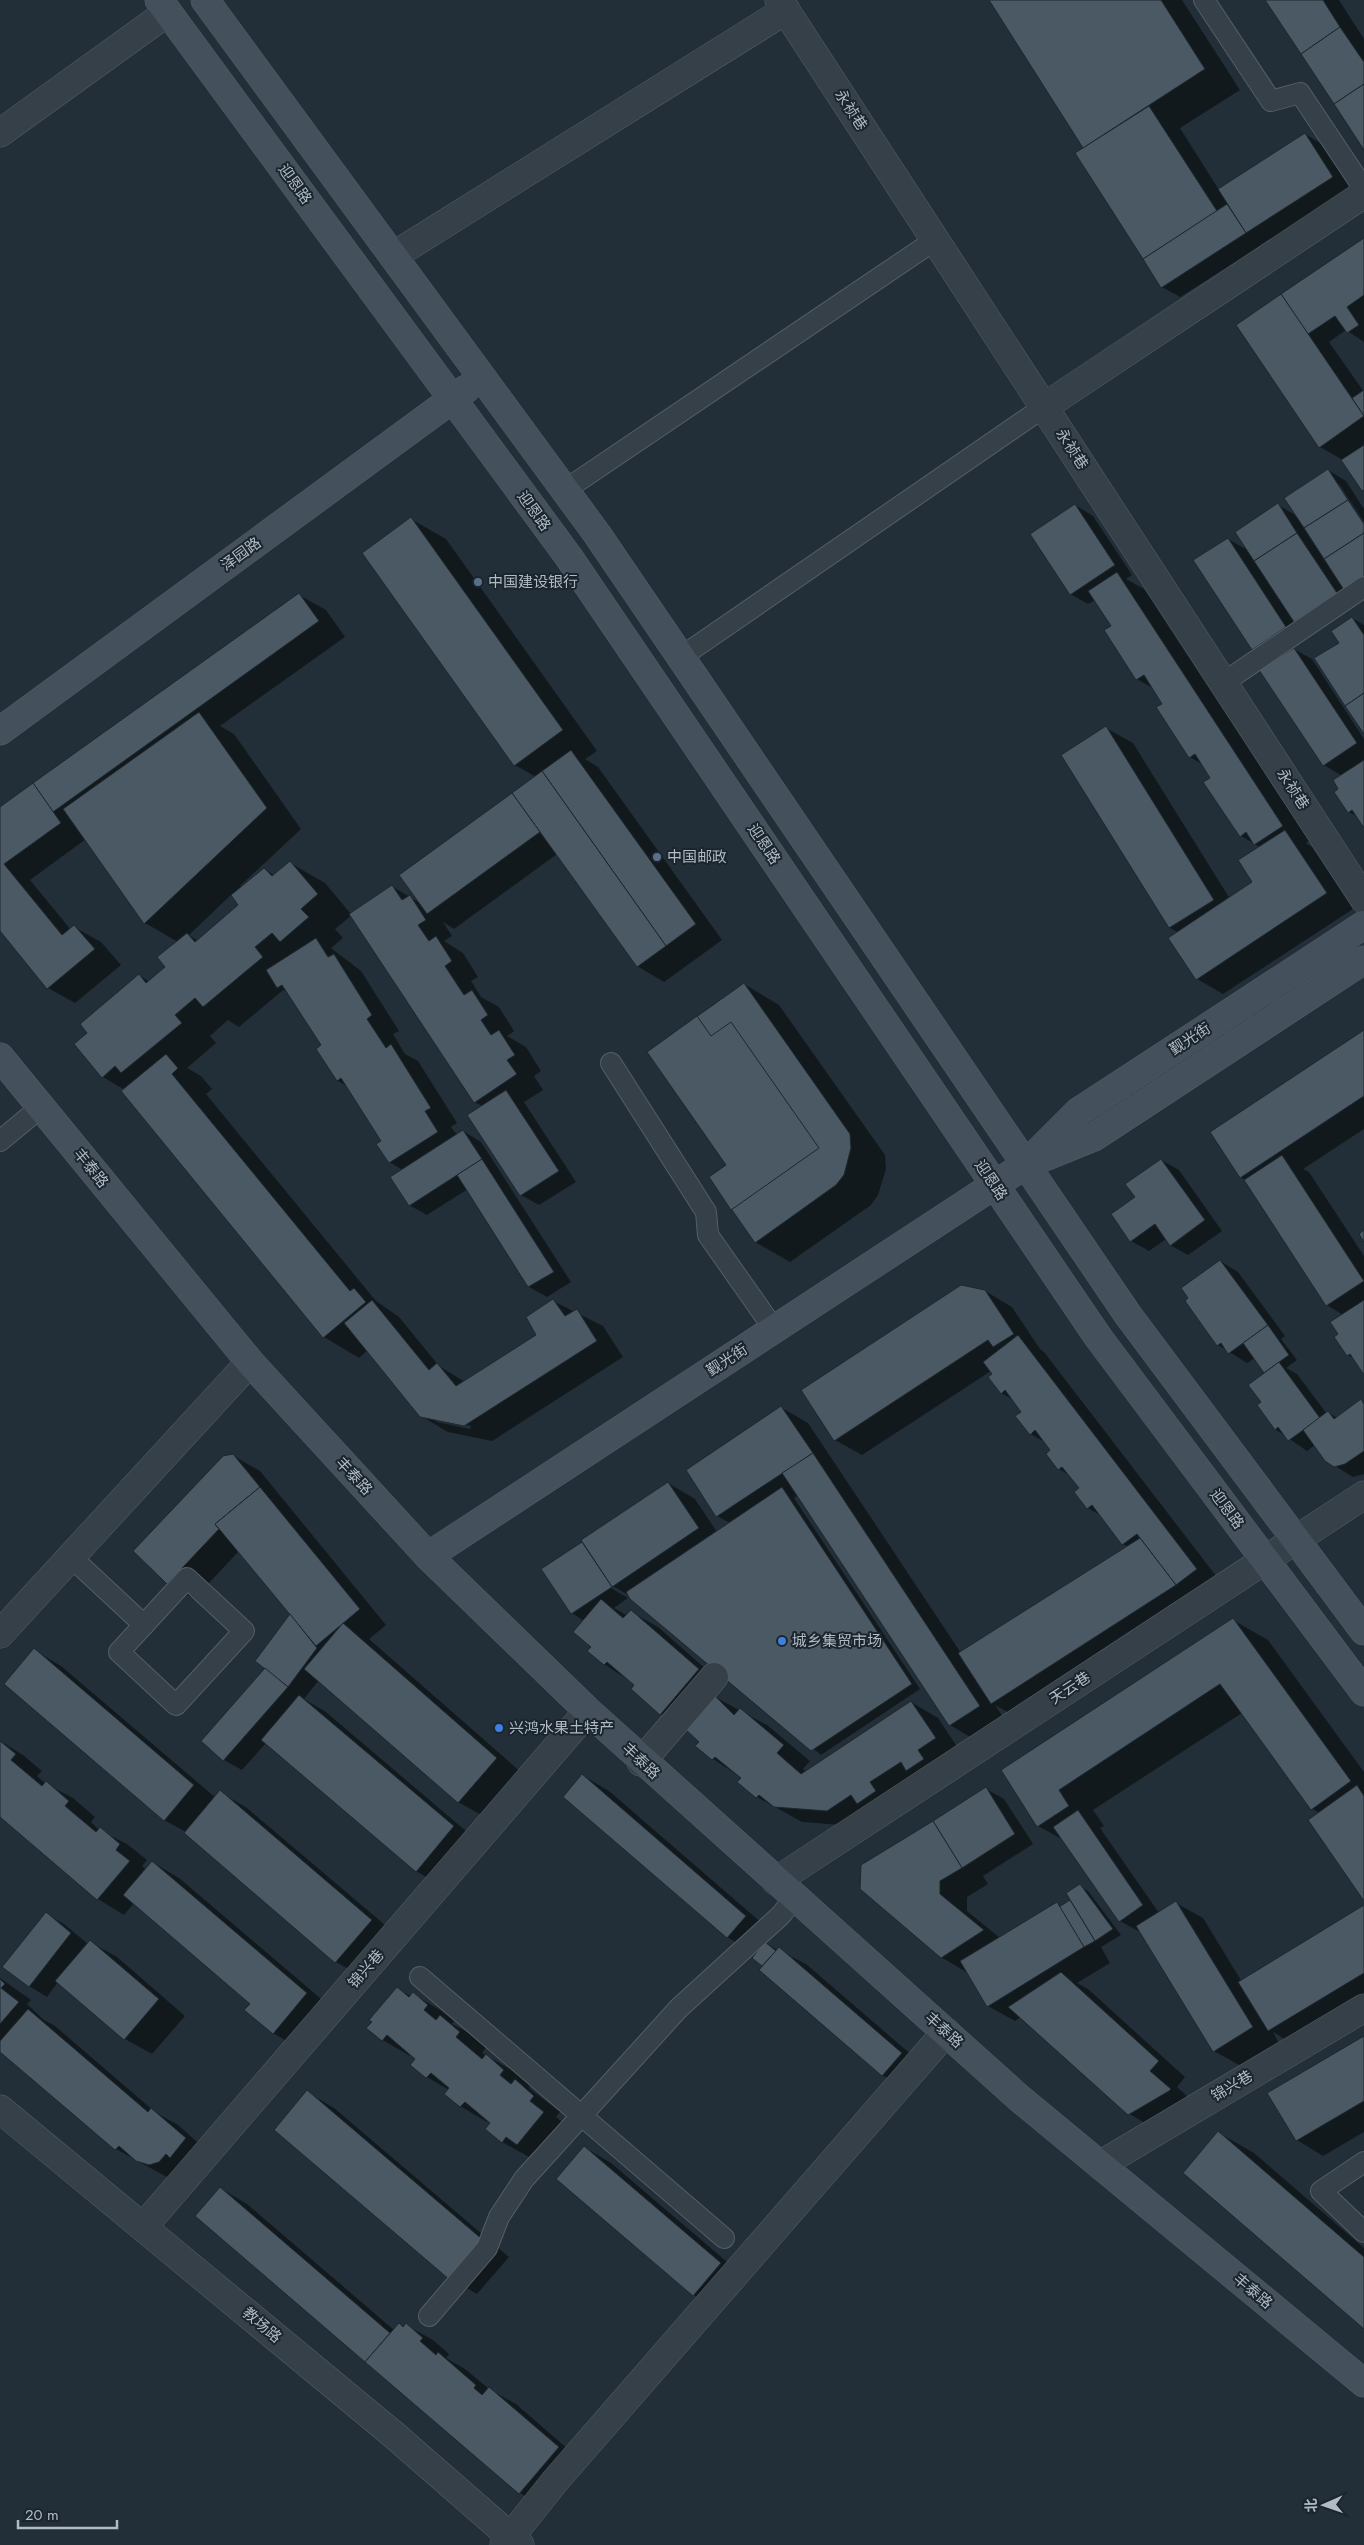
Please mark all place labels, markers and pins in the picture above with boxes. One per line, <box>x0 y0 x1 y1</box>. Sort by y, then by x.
place label: 中国建设银行 <box>488 571 578 593</box>
marker: 中国建设银行 <box>472 576 484 588</box>
place label: 中国邮政 <box>667 846 727 868</box>
marker: 中国邮政 <box>651 851 663 863</box>
place label: 城乡集贸市场 <box>792 1630 882 1652</box>
marker: 城乡集贸市场 <box>776 1635 788 1647</box>
place label: 兴鸿水果土特产 <box>509 1717 614 1739</box>
marker: 兴鸿水果土特产 <box>493 1722 505 1734</box>

